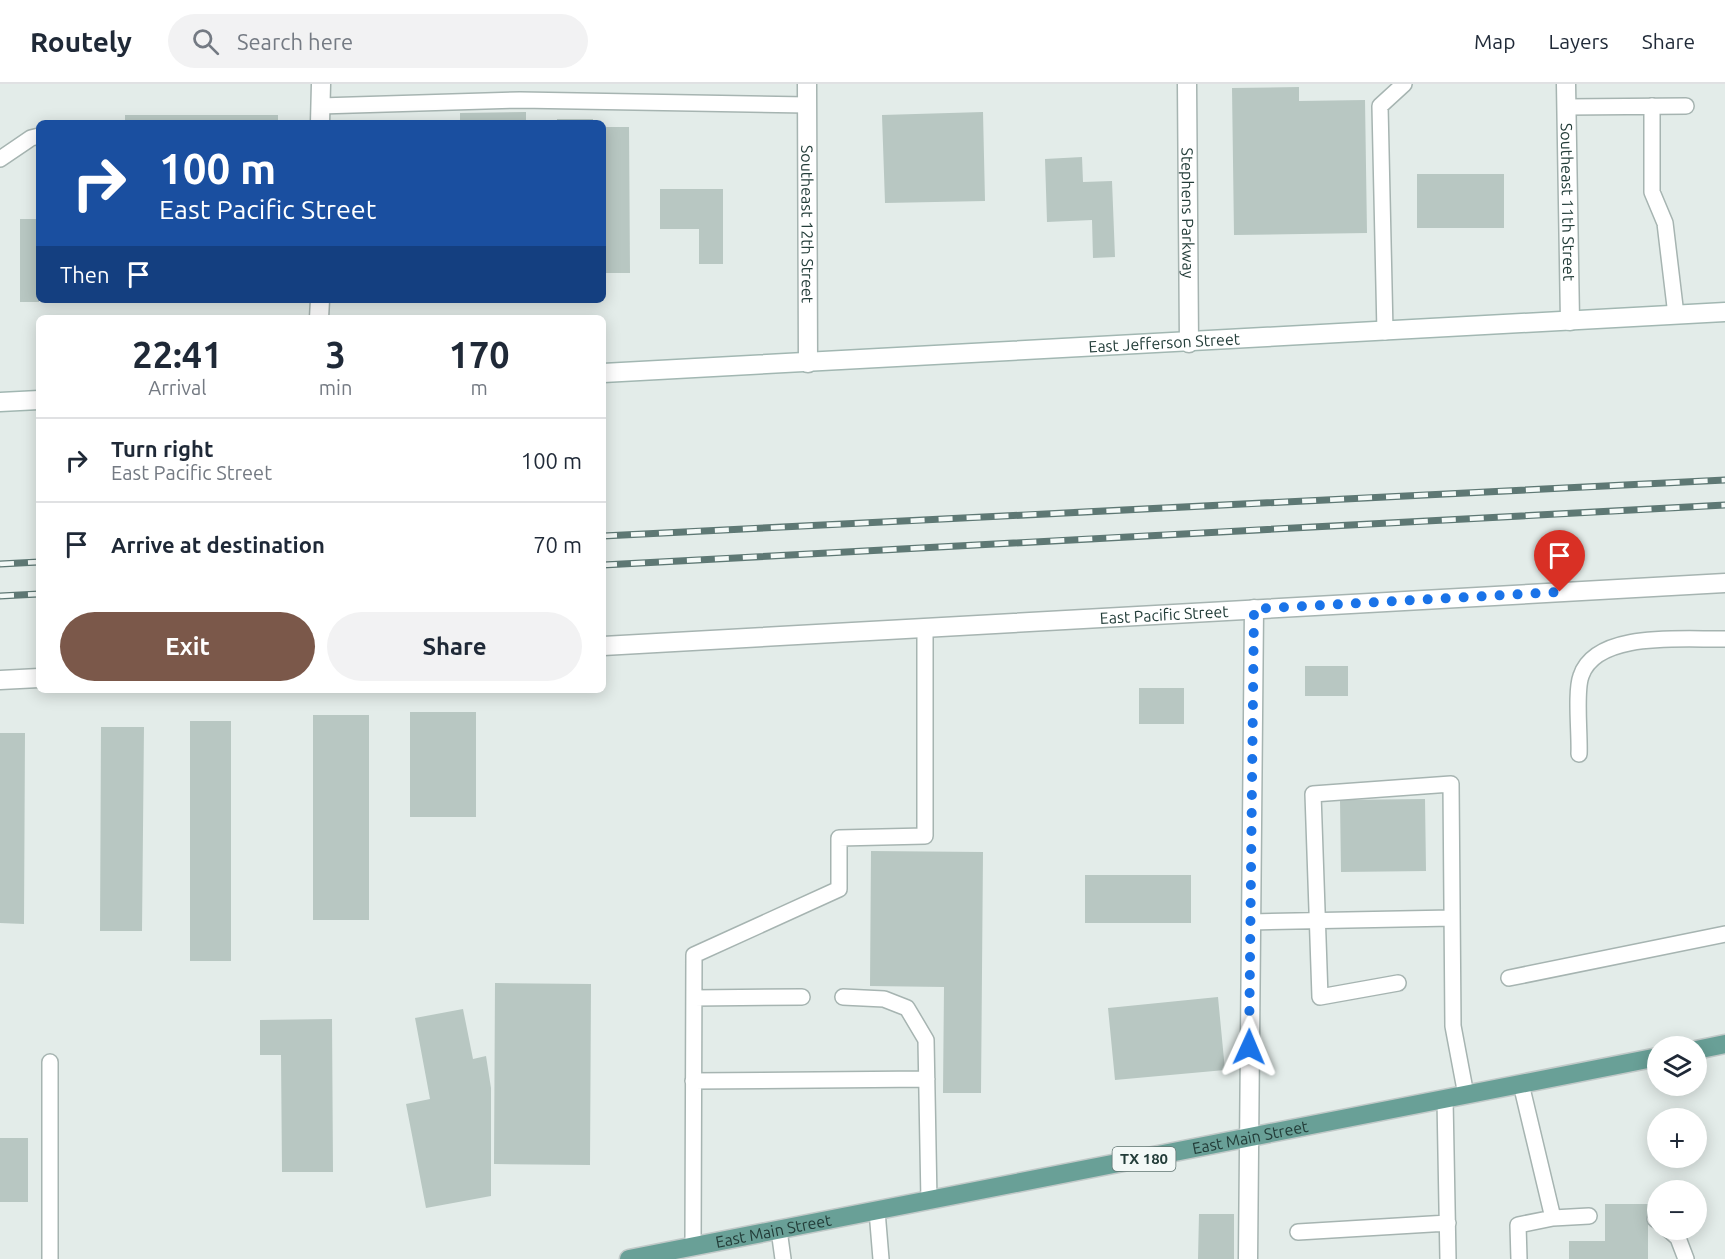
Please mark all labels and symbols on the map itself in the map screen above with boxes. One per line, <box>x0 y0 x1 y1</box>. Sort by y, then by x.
street label: Southeast 11th Street <box>1558 123 1578 282</box>
street label: Southeast 12th Street <box>798 145 817 304</box>
street label: Stephens Parkway <box>1178 148 1198 279</box>
street label: East Jefferson Street <box>1088 329 1241 356</box>
pin <box>1534 530 1585 592</box>
street label: East Pacific Street <box>1099 602 1230 627</box>
position arrow <box>1217 1015 1281 1079</box>
street label: East Main Street <box>1191 1117 1310 1157</box>
road number: TX 180 <box>1112 1147 1176 1171</box>
street label: East Main Street <box>714 1210 833 1251</box>

